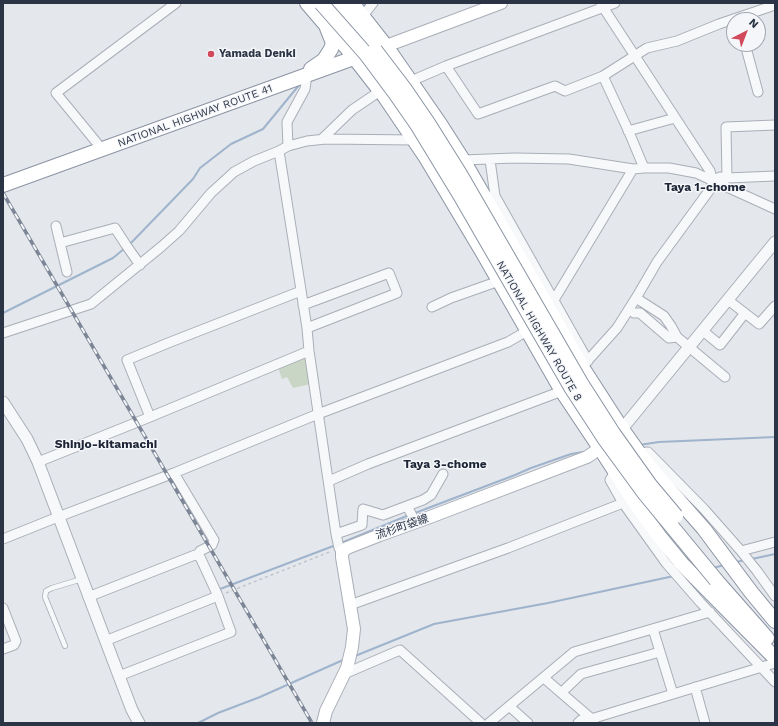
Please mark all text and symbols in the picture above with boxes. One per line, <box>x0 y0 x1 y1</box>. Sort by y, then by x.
north arrow <box>726 12 766 52</box>
text: N <box>746 16 761 31</box>
place label: Yamada Denki <box>219 47 296 61</box>
marker: Yamada Denki <box>206 49 216 59</box>
street label: NATIONAL HIGHWAY ROUTE 41 <box>116 82 274 150</box>
district label: Taya 1-chome <box>664 180 746 194</box>
street label: NATIONAL HIGHWAY ROUTE 8 <box>493 259 585 403</box>
district label: Shinjo-kitamachi <box>55 437 157 451</box>
district label: Taya 3-chome <box>403 457 487 471</box>
street label: 流杉町袋線 <box>374 512 430 542</box>

